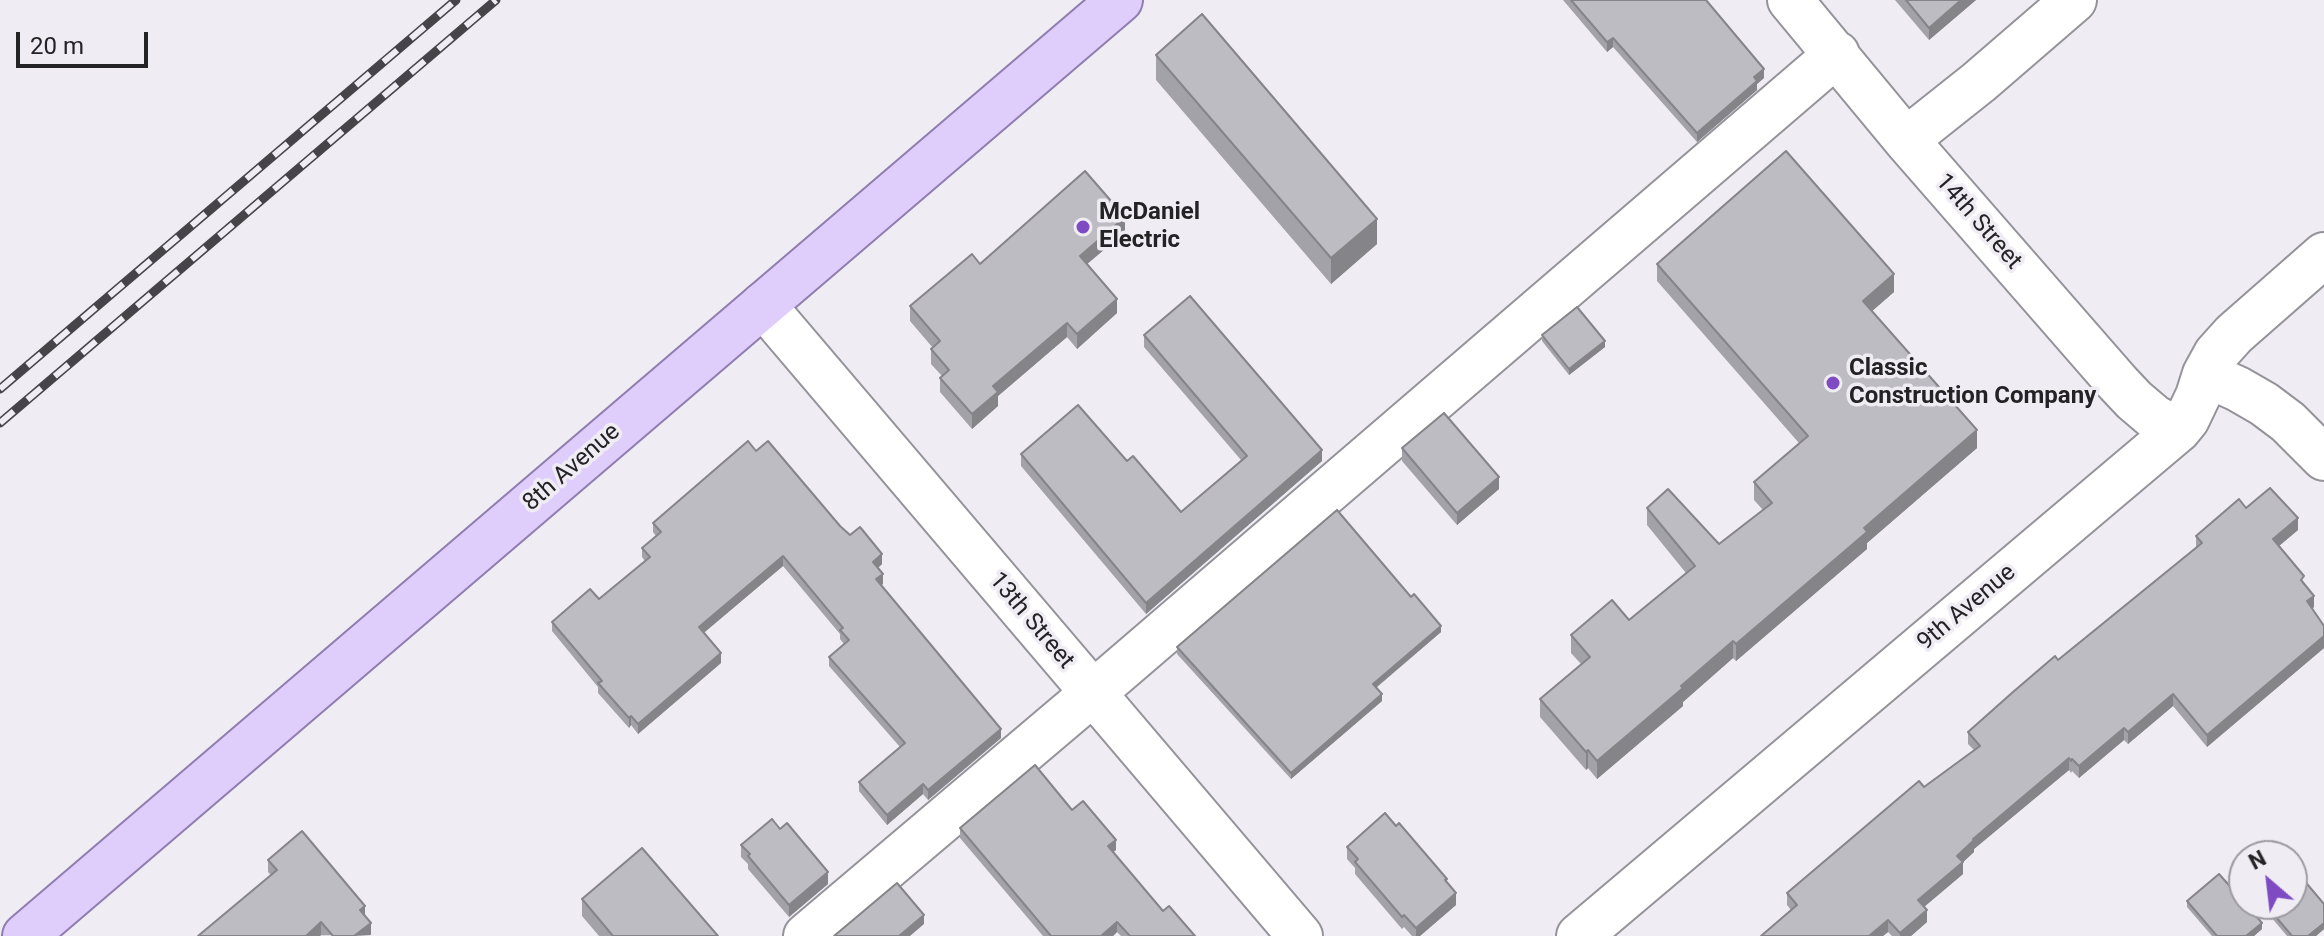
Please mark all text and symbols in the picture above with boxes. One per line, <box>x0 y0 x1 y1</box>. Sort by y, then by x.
scale bar <box>20 16 152 66</box>
text: 20 m <box>30 32 84 60</box>
street label: 14th Street <box>1929 168 2027 276</box>
place label: McDaniel Electric <box>1099 199 1200 255</box>
marker: McDaniel Electric <box>1074 218 1092 236</box>
place label: Classic Construction Company <box>1849 355 2096 411</box>
marker: Classic Construction Company <box>1824 374 1842 392</box>
street label: 8th Avenue <box>518 418 626 518</box>
street label: 9th Avenue <box>1912 559 2022 657</box>
street label: 13th Street <box>982 567 1080 675</box>
north arrow <box>2228 840 2308 920</box>
text: N <box>2245 845 2270 875</box>

